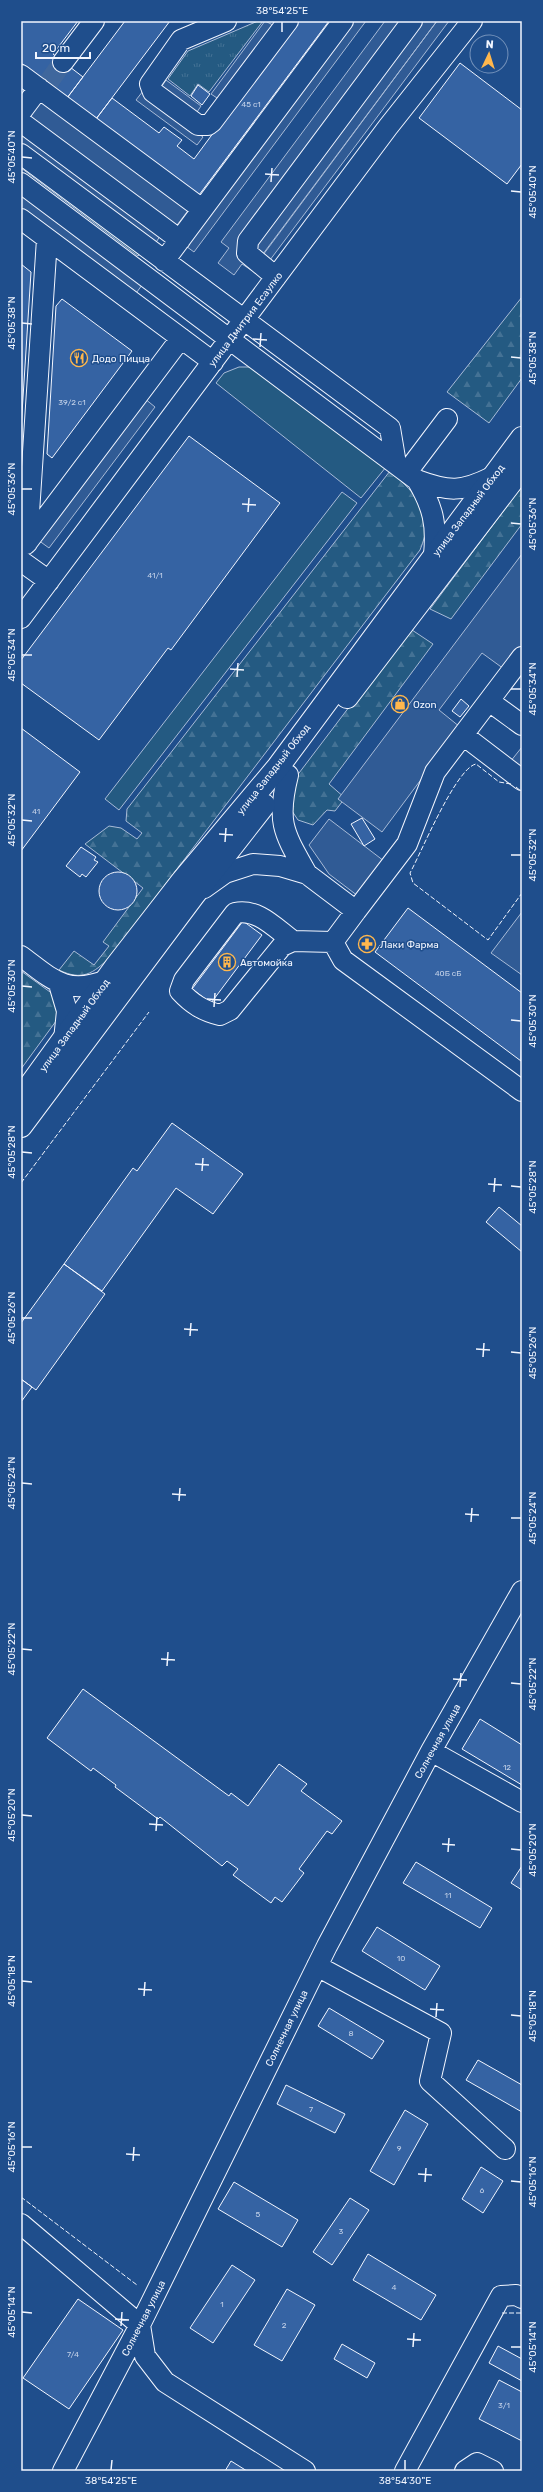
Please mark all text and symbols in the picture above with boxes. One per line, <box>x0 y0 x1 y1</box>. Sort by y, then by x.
text: 38°54'25"E <box>256 5 308 17</box>
scale bar <box>36 34 90 60</box>
north arrow <box>469 34 509 74</box>
text: N <box>485 38 494 51</box>
text: 20 m <box>42 41 70 55</box>
house number: 45 с1 <box>241 100 261 109</box>
text: 45°05'40"N <box>6 130 18 184</box>
text: 45°05'40"N <box>527 165 539 219</box>
street label: улица Дмитрия Есаулко <box>206 270 285 369</box>
text: 45°05'38"N <box>6 296 18 350</box>
text: 45°05'38"N <box>527 331 539 385</box>
restaurant icon: Додо Пицца <box>69 348 89 368</box>
place label: Додо Пицца <box>92 353 150 365</box>
house number: 39/2 с1 <box>58 398 86 407</box>
street label: улица Западный Обход <box>430 462 507 559</box>
text: 45°05'36"N <box>6 463 18 515</box>
text: 45°05'36"N <box>527 498 539 550</box>
house number: 41/1 <box>147 571 163 580</box>
text: 45°05'34"N <box>6 628 18 682</box>
text: 45°05'34"N <box>527 662 539 716</box>
shop icon: Ozon <box>390 694 410 714</box>
place label: Ozon <box>413 699 437 711</box>
street label: улица Западный Обход <box>235 722 313 817</box>
text: 45°05'32"N <box>6 793 18 847</box>
house number: 41 <box>32 807 40 816</box>
text: 45°05'32"N <box>527 828 539 882</box>
pharmacy icon: Лаки Фарма <box>357 934 377 954</box>
place label: Лаки Фарма <box>380 939 439 951</box>
building icon: Автомойка <box>217 952 237 972</box>
place label: Автомойка <box>240 957 293 969</box>
text: 45°05'30"N <box>6 959 18 1013</box>
house number: 40Б сБ <box>435 969 461 978</box>
street label: улица Западный Обход <box>37 977 113 1074</box>
text: 45°05'30"N <box>527 994 539 1048</box>
text: 45°05'28"N <box>6 1125 18 1179</box>
text: 45°05'28"N <box>527 1160 539 1214</box>
text: 45°05'26"N <box>6 1292 18 1344</box>
text: 45°05'26"N <box>527 1327 539 1379</box>
text: 45°05'24"N <box>6 1456 18 1509</box>
text: 45°05'24"N <box>527 1491 539 1544</box>
text: 45°05'22"N <box>6 1622 18 1675</box>
text: 45°05'22"N <box>527 1657 539 1710</box>
street label: Солнечная улица <box>412 1702 463 1781</box>
house number: 12 <box>503 1763 511 1772</box>
text: 45°05'20"N <box>6 1788 18 1842</box>
text: 45°05'20"N <box>527 1823 539 1877</box>
house number: 11 <box>445 1891 451 1900</box>
house number: 10 <box>397 1954 405 1963</box>
text: 45°05'18"N <box>6 1955 18 2007</box>
street label: Солнечная улица <box>263 1988 311 2069</box>
text: 45°05'18"N <box>527 1990 539 2042</box>
house number: 8 <box>348 2029 354 2038</box>
house number: 7 <box>309 2105 313 2114</box>
text: 45°05'16"N <box>6 2121 18 2173</box>
house number: 9 <box>397 2144 402 2153</box>
text: 45°05'16"N <box>527 2156 539 2208</box>
house number: 6 <box>480 2186 485 2195</box>
house number: 5 <box>256 2210 261 2219</box>
house number: 3 <box>339 2227 344 2236</box>
street label: Солнечная улица <box>120 2278 168 2358</box>
house number: 4 <box>392 2283 397 2292</box>
text: 45°05'14"N <box>6 2286 18 2338</box>
house number: 1 <box>220 2300 224 2309</box>
house number: 2 <box>282 2321 287 2330</box>
text: 45°05'14"N <box>527 2321 539 2373</box>
house number: 7/4 <box>67 2350 79 2359</box>
house number: 3/1 <box>498 2401 510 2410</box>
text: 38°54'25"E <box>85 2475 137 2487</box>
text: 38°54'30"E <box>379 2475 431 2487</box>

